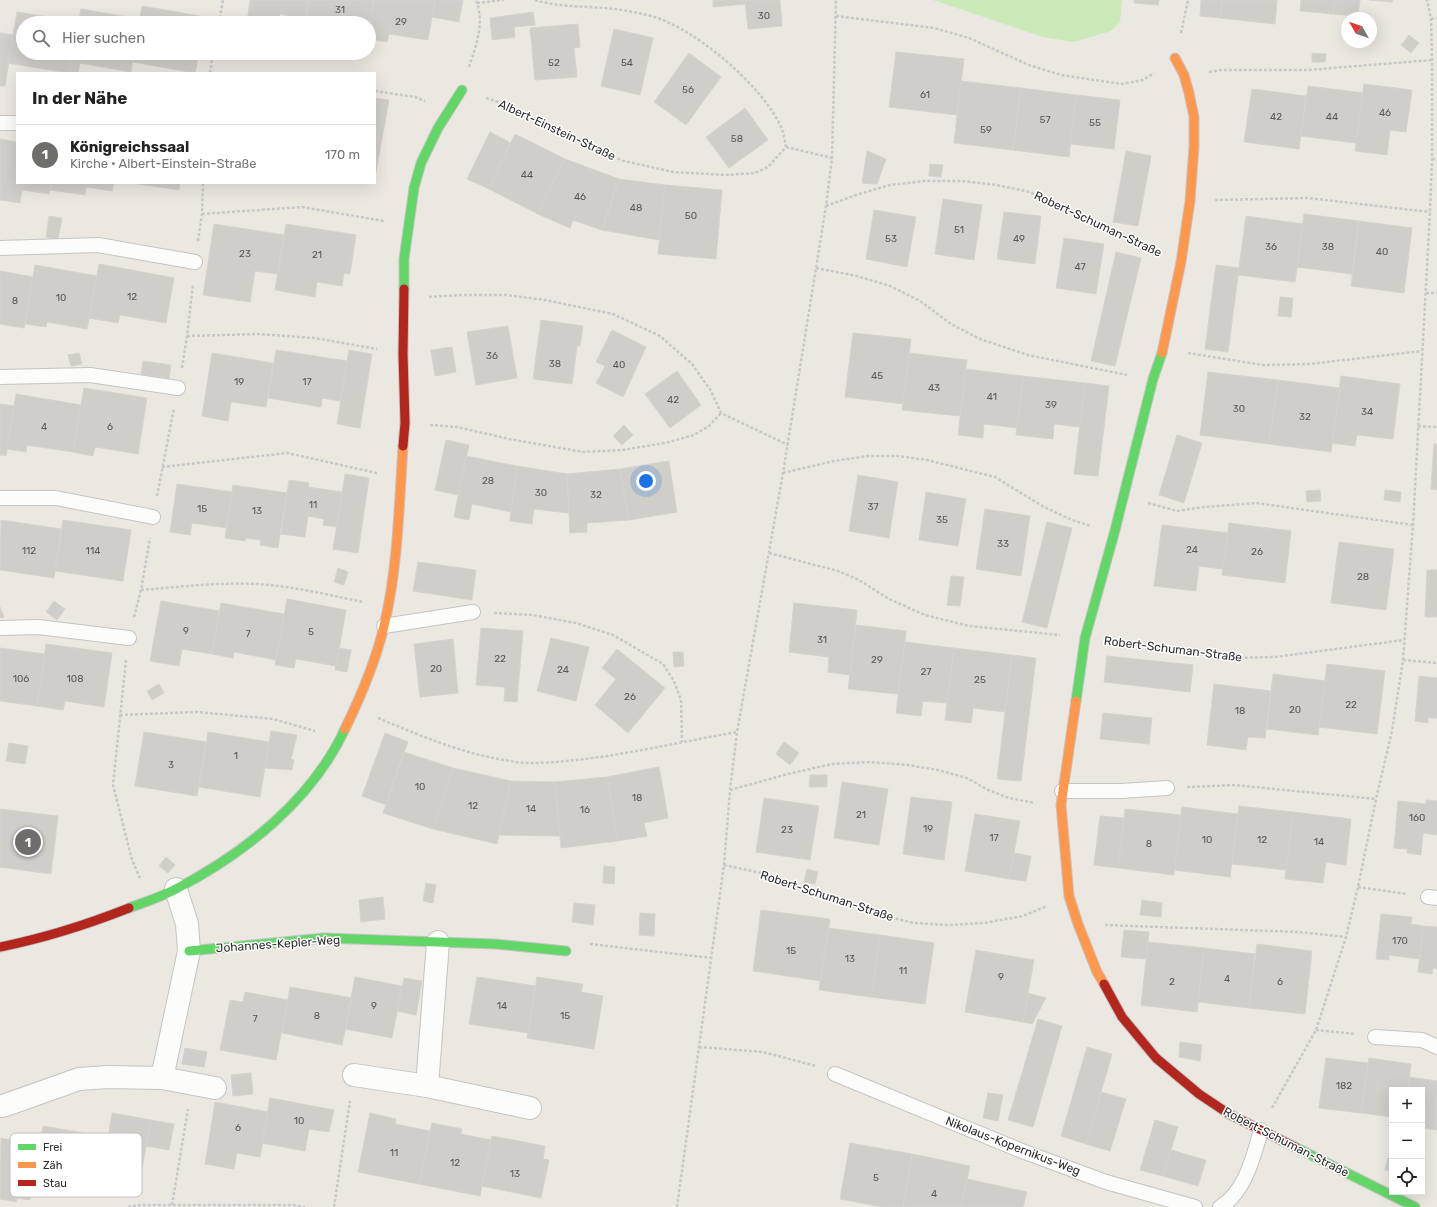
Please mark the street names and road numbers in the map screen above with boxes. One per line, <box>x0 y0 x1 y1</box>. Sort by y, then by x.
street label: Albert-Einstein-Straße <box>496 97 618 163</box>
street label: Robert-Schuman-Straße <box>1032 188 1164 260</box>
street label: Robert-Schuman-Straße <box>1103 634 1243 664</box>
street label: Robert-Schuman-Straße <box>759 868 896 924</box>
street label: Johannes-Kepler-Weg <box>215 933 341 955</box>
street label: Robert-Schuman-Straße <box>1221 1104 1351 1180</box>
street label: Nikolaus-Kopernikus-Weg <box>944 1114 1082 1178</box>

